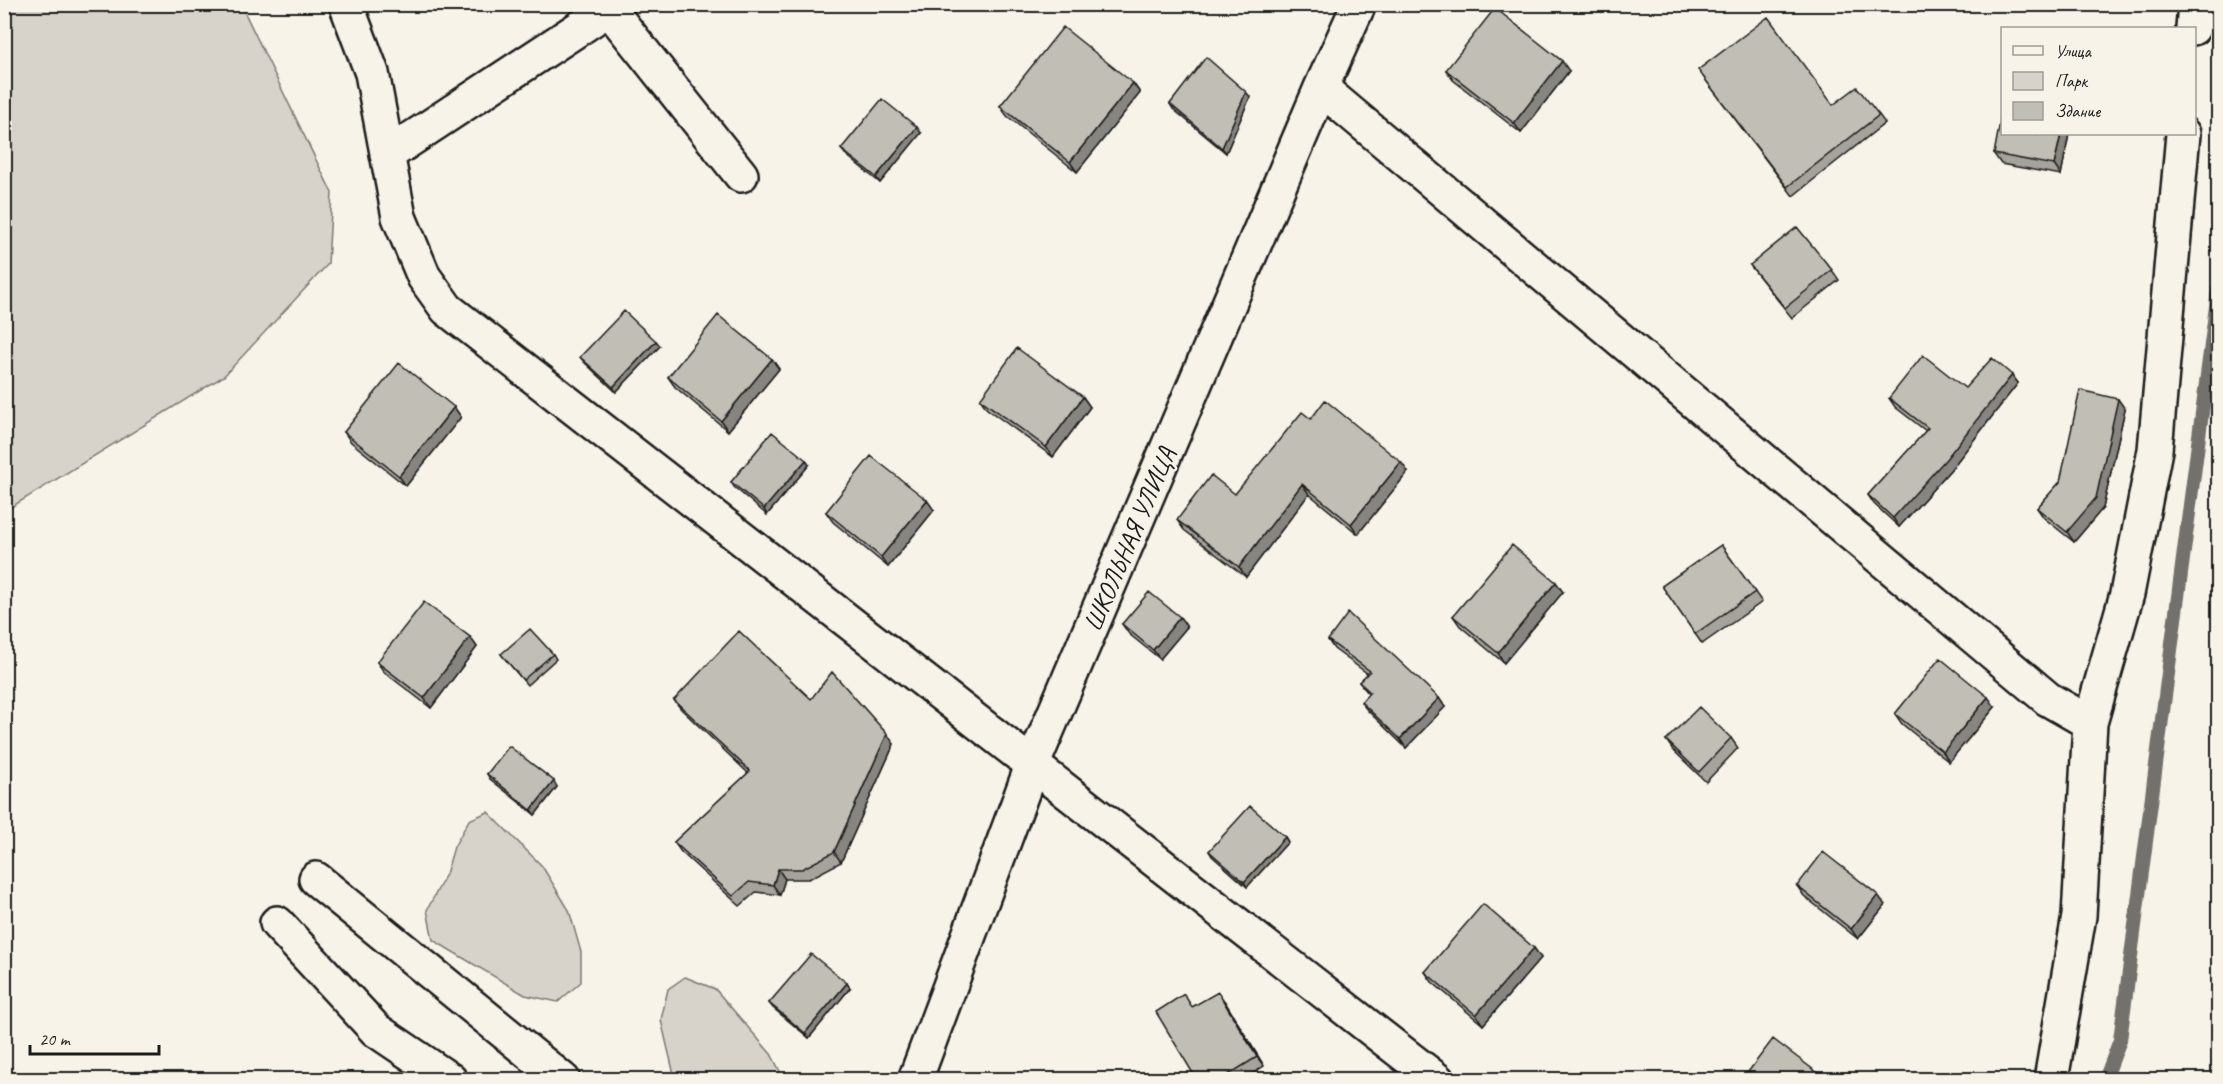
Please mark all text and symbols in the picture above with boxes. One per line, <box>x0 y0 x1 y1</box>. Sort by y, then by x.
legend <box>2001 27 2196 135</box>
text: Улица <box>2055 40 2092 62</box>
text: Парк <box>2055 70 2089 92</box>
text: Здание <box>2055 100 2101 122</box>
street label: ШКОЛЬНАЯ УЛИЦА <box>1076 441 1183 636</box>
scale bar <box>30 1018 159 1056</box>
text: 20 m <box>39 1028 72 1050</box>

